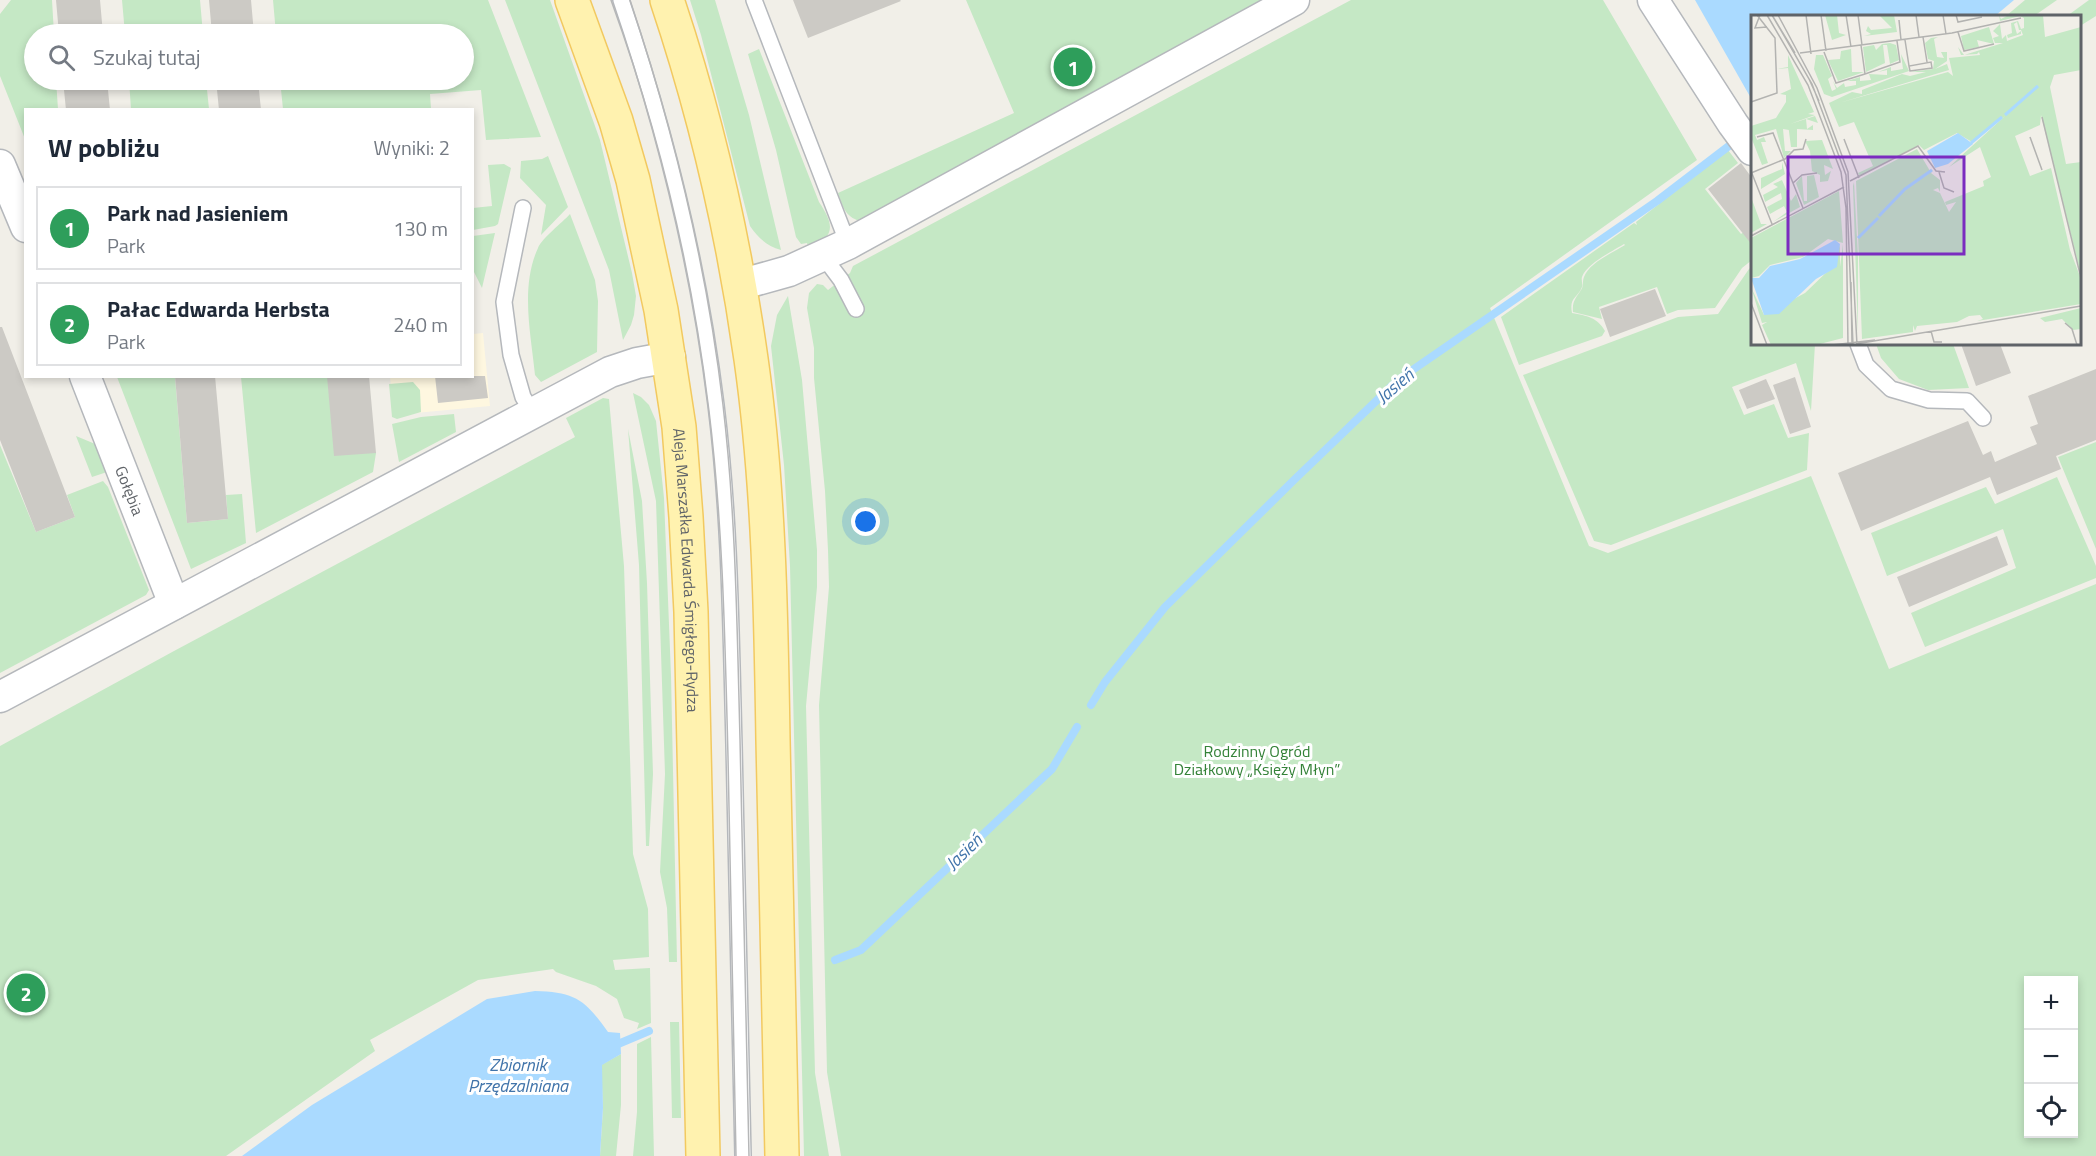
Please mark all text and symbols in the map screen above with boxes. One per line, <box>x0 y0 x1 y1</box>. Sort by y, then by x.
inset map <box>1751 15 2081 345</box>
search box <box>24 24 474 90</box>
text: Szukaj tutaj <box>93 40 201 74</box>
icon: search <box>45 41 78 74</box>
pin: 1 <box>1054 44 1092 90</box>
text: W pobliżu <box>48 128 160 167</box>
text: Wyniki: 2 <box>374 132 450 163</box>
text: Park nad Jasieniem <box>107 196 288 230</box>
text: 1 <box>64 213 75 244</box>
text: 130 m <box>393 213 448 244</box>
text: Park <box>107 230 145 261</box>
text: Pałac Edwarda Herbsta <box>107 292 330 326</box>
text: 2 <box>64 309 75 340</box>
text: 240 m <box>393 309 448 340</box>
text: Park <box>107 326 145 357</box>
water label: Jasień <box>1370 361 1420 410</box>
street label: Aleja Marszałka Edwarda Śmigłego-Rydza <box>667 427 705 713</box>
street label: Gołębia <box>109 462 150 519</box>
your location <box>851 507 880 536</box>
park label: Rodzinny Ogród Działkowy „Księży Młyn” <box>1174 739 1340 781</box>
water label: Jasień <box>939 826 989 876</box>
pin: 2 <box>6 970 46 1016</box>
map controls <box>2024 976 2078 1138</box>
button: + <box>2024 976 2078 1030</box>
button: − <box>2024 1030 2078 1084</box>
water label: Zbiornik Przędzalniana <box>468 1051 569 1099</box>
button: locate <box>2024 1084 2078 1138</box>

